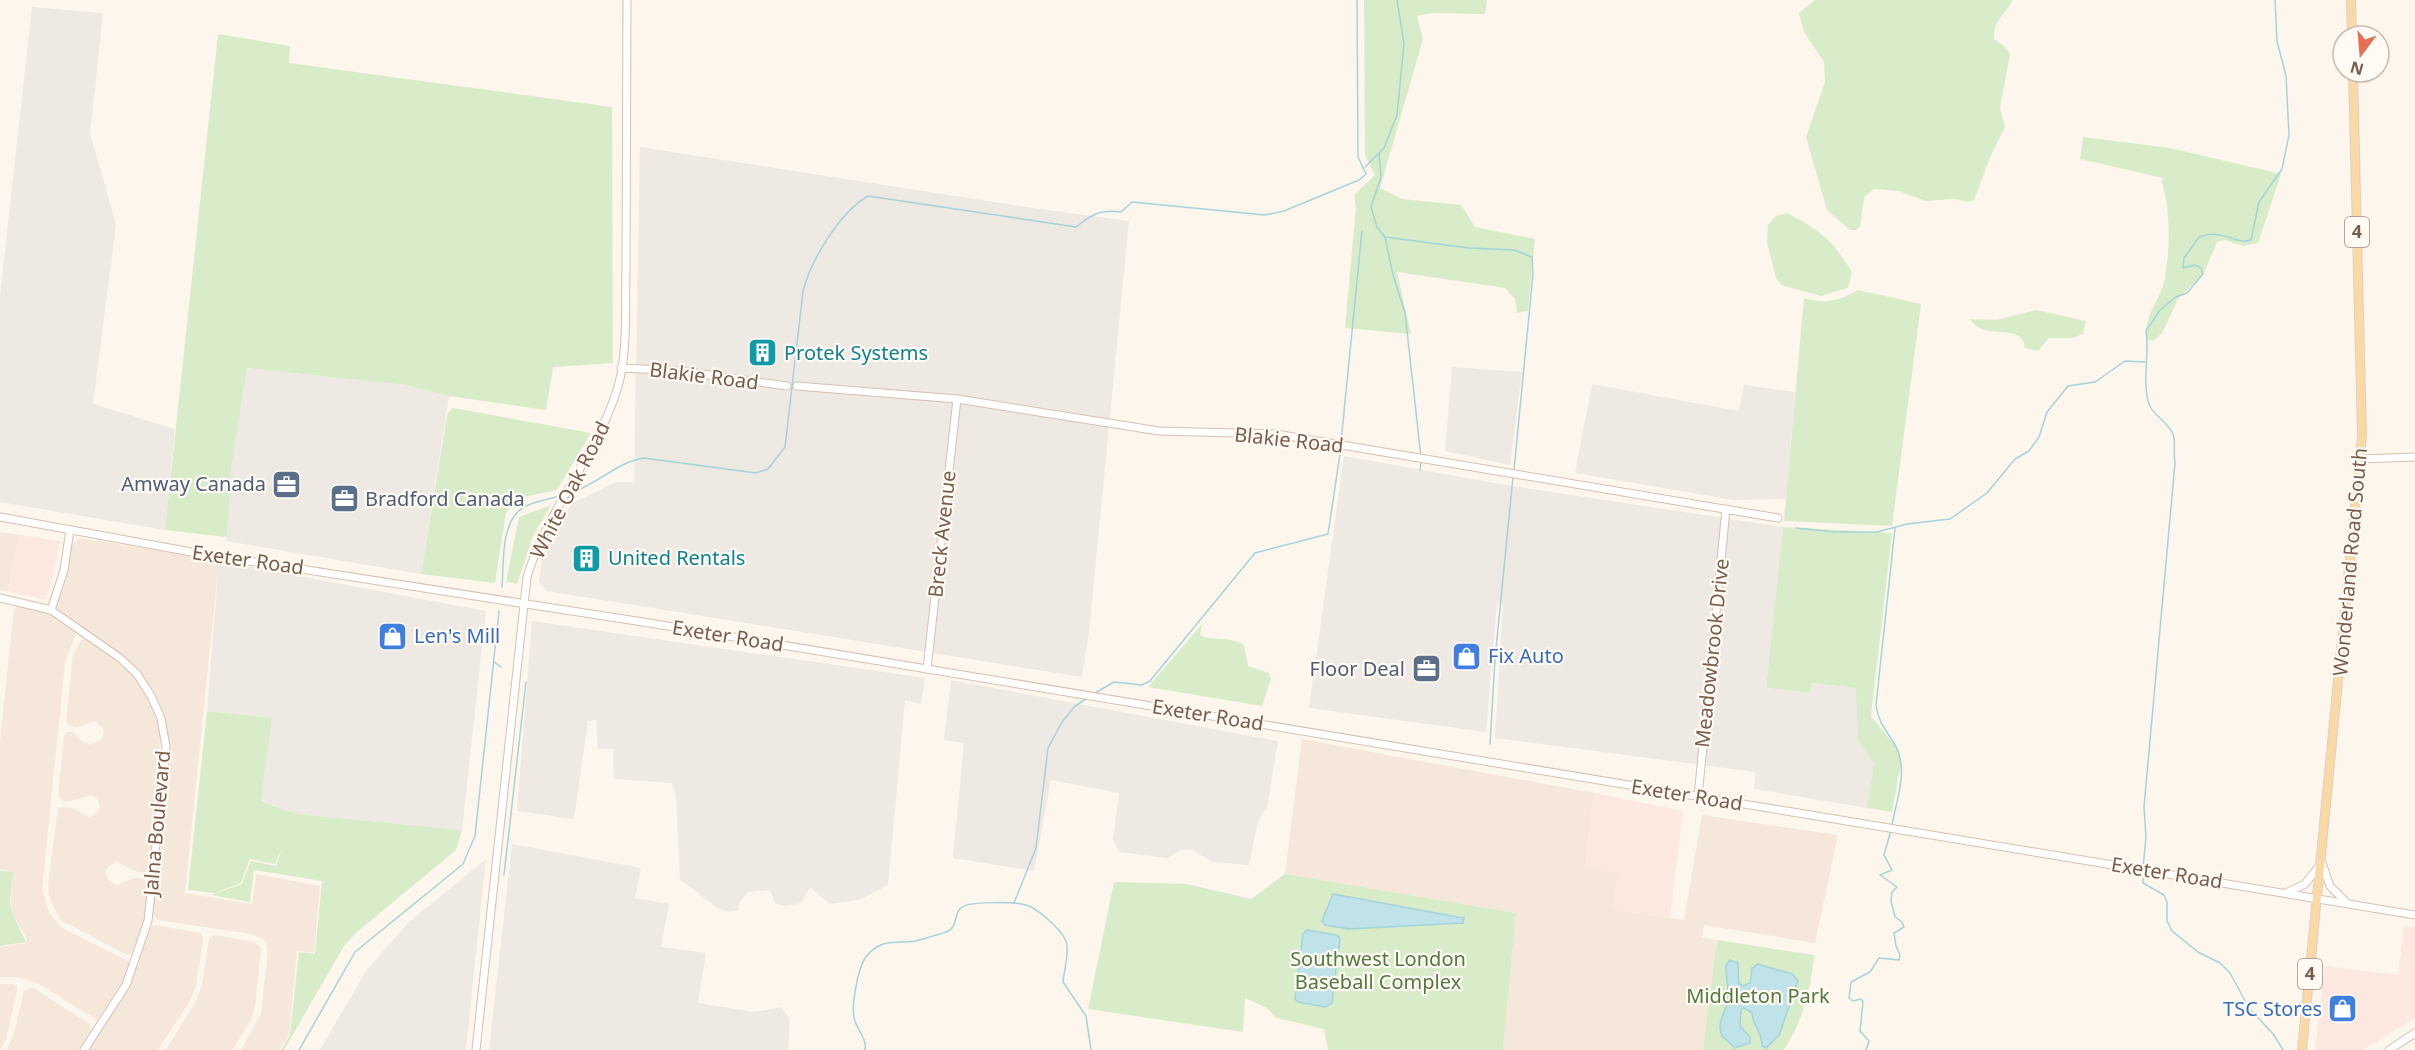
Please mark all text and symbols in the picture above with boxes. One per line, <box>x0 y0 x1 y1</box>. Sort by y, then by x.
north arrow <box>2331 24 2391 84</box>
text: N <box>2348 56 2366 81</box>
road number: 4 <box>2345 217 2369 247</box>
building icon: Protek Systems <box>747 337 779 369</box>
place label: Protek Systems <box>784 339 928 366</box>
street label: Blakie Road <box>648 355 760 396</box>
street label: White Oak Road <box>523 417 616 563</box>
street label: Blakie Road <box>1233 420 1345 459</box>
street label: Wonderland Road South <box>2326 447 2373 677</box>
office icon: Amway Canada <box>271 468 303 500</box>
street label: Breck Avenue <box>921 469 962 599</box>
place label: Amway Canada <box>121 470 266 497</box>
office icon: Bradford Canada <box>328 483 360 515</box>
place label: Bradford Canada <box>365 485 525 512</box>
street label: Exeter Road <box>190 538 306 581</box>
building icon: United Rentals <box>571 542 603 574</box>
place label: United Rentals <box>608 544 745 571</box>
street label: Meadowbrook Drive <box>1688 557 1735 749</box>
street label: Exeter Road <box>670 613 786 658</box>
shop icon: Len's Mill <box>377 620 409 652</box>
place label: Len's Mill <box>414 622 500 649</box>
shop icon: Fix Auto <box>1451 640 1483 672</box>
place label: Fix Auto <box>1488 642 1564 669</box>
office icon: Floor Deal <box>1410 653 1442 685</box>
place label: Floor Deal <box>1310 655 1405 682</box>
street label: Exeter Road <box>1150 692 1266 737</box>
street label: Jalna Boulevard <box>137 749 176 899</box>
street label: Exeter Road <box>1629 772 1745 817</box>
street label: Exeter Road <box>2109 850 2225 895</box>
park label: Southwest London Baseball Complex <box>1290 945 1466 995</box>
road number: 4 <box>2298 959 2322 989</box>
park label: Middleton Park <box>1686 982 1830 1009</box>
shop icon: TSC Stores <box>2327 993 2359 1025</box>
place label: TSC Stores <box>2223 995 2322 1022</box>

